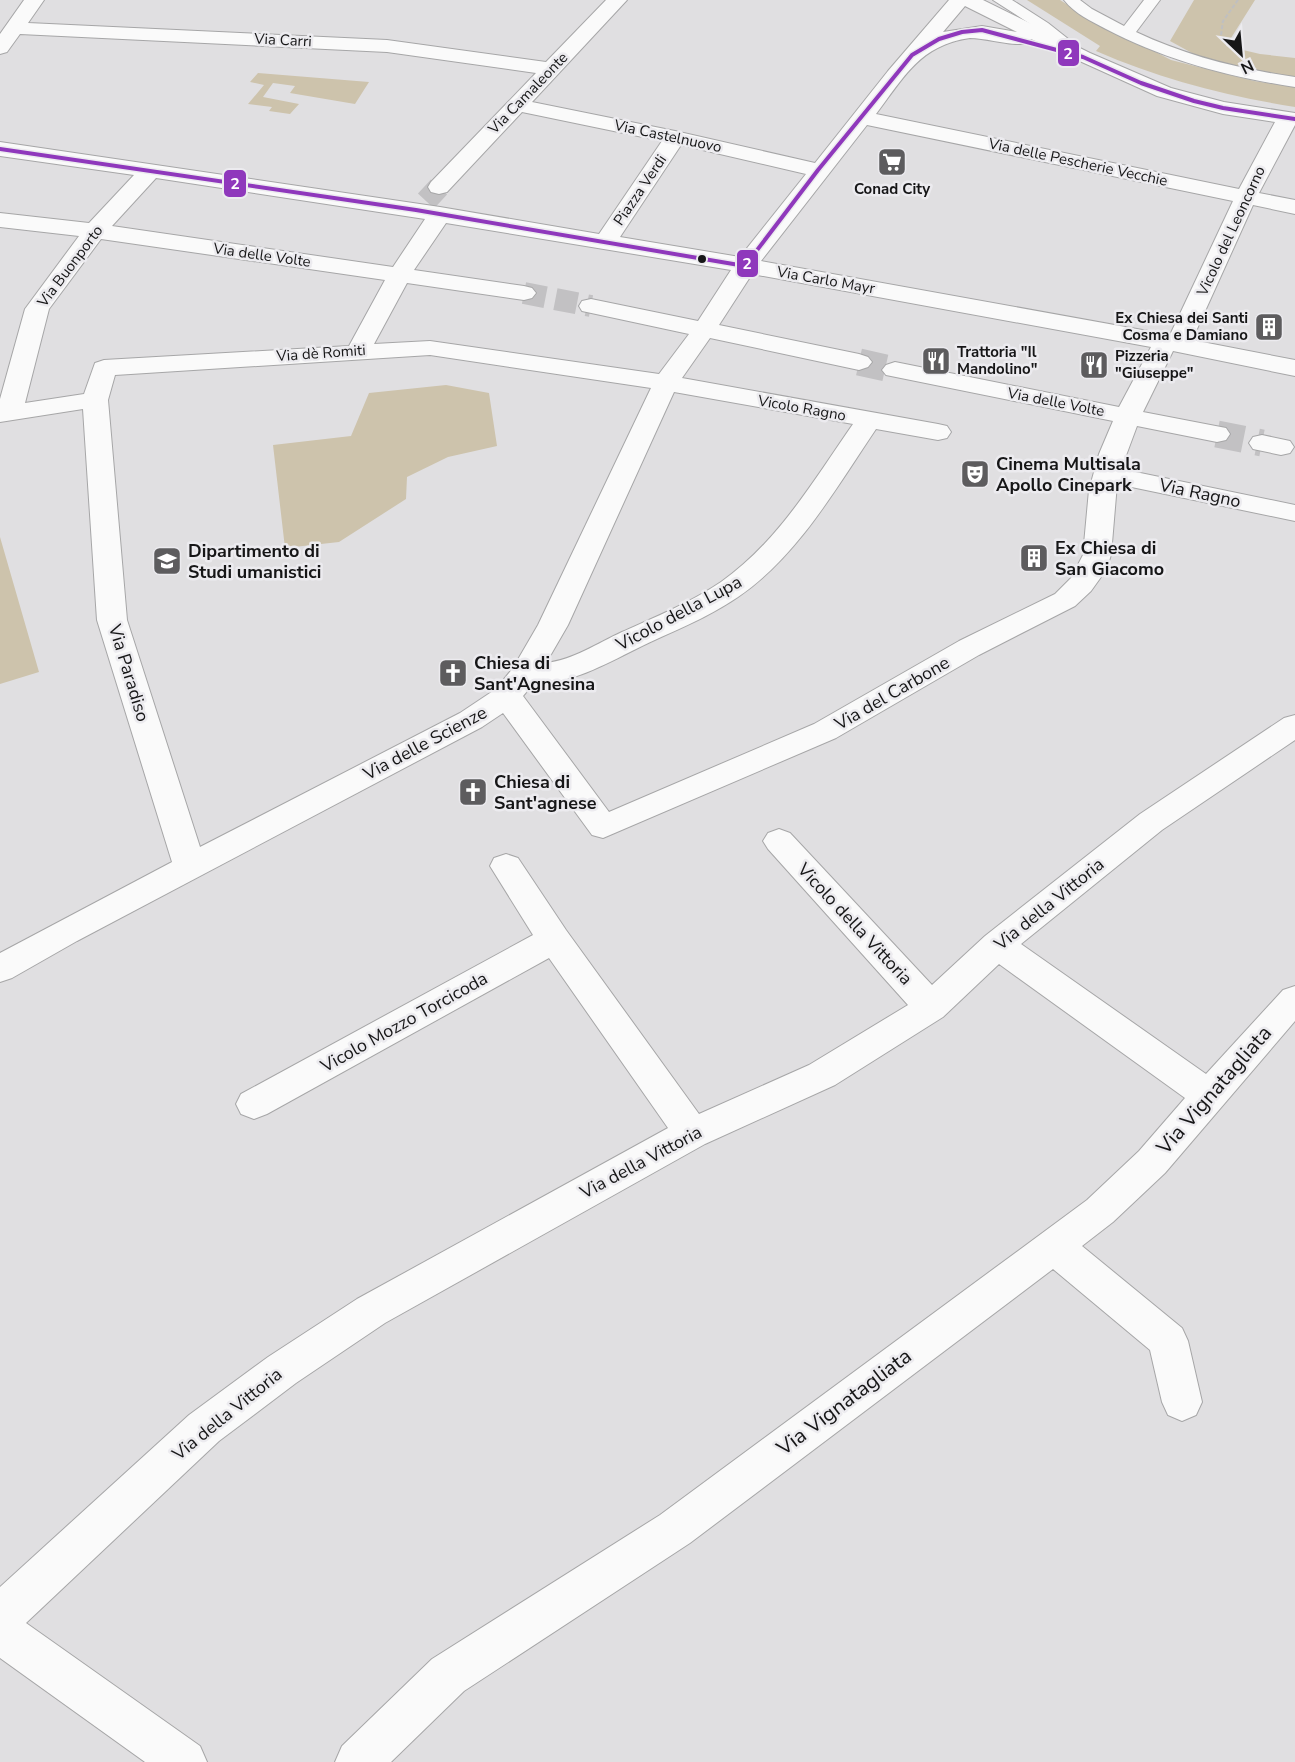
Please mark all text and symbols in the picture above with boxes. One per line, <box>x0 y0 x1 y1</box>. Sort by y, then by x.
north arrow <box>1211 24 1271 84</box>
street label: Via Carri <box>253 28 312 51</box>
line badge: 2 <box>1057 39 1080 67</box>
text: 2 <box>1063 43 1073 65</box>
street label: Via Camaleonte <box>483 48 572 139</box>
text: N <box>1237 54 1257 79</box>
street label: Via Castelnuovo <box>611 115 724 157</box>
street label: Via delle Pescherie Vecchie <box>986 133 1169 191</box>
supermarket icon: Conad City <box>876 146 908 178</box>
street label: Piazza Verdi <box>609 151 671 229</box>
street label: Vicolo del Leoncorno <box>1192 163 1270 300</box>
line badge: 2 <box>223 169 247 198</box>
text: 2 <box>230 173 240 195</box>
place label: Conad City <box>854 179 930 199</box>
street label: Via Buonporto <box>32 221 107 312</box>
street label: Via delle Volte <box>211 238 312 272</box>
line badge: 2 <box>736 249 759 278</box>
unlabelled marker <box>696 253 708 265</box>
text: 2 <box>742 253 752 275</box>
street label: Via Carlo Mayr <box>774 261 877 299</box>
place label: Ex Chiesa dei Santi Cosma e Damiano <box>1115 308 1248 345</box>
building icon: Ex Chiesa dei Santi Cosma e Damiano <box>1253 311 1285 343</box>
street label: Via dè Romiti <box>275 340 366 366</box>
place label: Trattoria "Il Mandolino" <box>957 342 1037 379</box>
restaurant icon: Trattoria "Il Mandolino" <box>920 345 952 377</box>
place label: Pizzeria "Giuseppe" <box>1115 346 1194 383</box>
restaurant icon: Pizzeria "Giuseppe" <box>1078 349 1110 381</box>
street label: Via delle Volte <box>1005 383 1106 421</box>
street label: Vicolo Ragno <box>755 390 848 426</box>
place label: Cinema Multisala Apollo Cinepark <box>996 452 1141 497</box>
theatre icon: Cinema Multisala Apollo Cinepark <box>959 458 991 490</box>
street label: Via Ragno <box>1156 472 1243 513</box>
place label: Ex Chiesa di San Giacomo <box>1055 536 1164 581</box>
place label: Dipartimento di Studi umanistici <box>188 539 321 584</box>
building icon: Ex Chiesa di San Giacomo <box>1018 542 1050 574</box>
school or university icon: Dipartimento di Studi umanistici <box>151 545 183 577</box>
street label: Vicolo della Lupa <box>611 570 746 657</box>
street label: Via Paradiso <box>103 620 155 725</box>
street label: Via del Carbone <box>829 650 954 736</box>
place label: Chiesa di Sant'Agnesina <box>474 651 595 696</box>
church icon: Chiesa di Sant'Agnesina <box>437 657 469 689</box>
street label: Via delle Scienze <box>358 700 491 786</box>
place label: Chiesa di Sant'agnese <box>494 770 597 815</box>
church icon: Chiesa di Sant'agnese <box>457 776 489 808</box>
street label: Via della Vittoria <box>988 852 1109 956</box>
street label: Vicolo della Vittoria <box>791 857 918 990</box>
street label: Vicolo Mozzo Torcicoda <box>315 966 492 1078</box>
street label: Via Vignatagliata <box>1150 1020 1278 1161</box>
street label: Via della Vittoria <box>575 1120 706 1205</box>
street label: Via Vignatagliata <box>770 1342 917 1463</box>
street label: Via della Vittoria <box>166 1362 287 1466</box>

